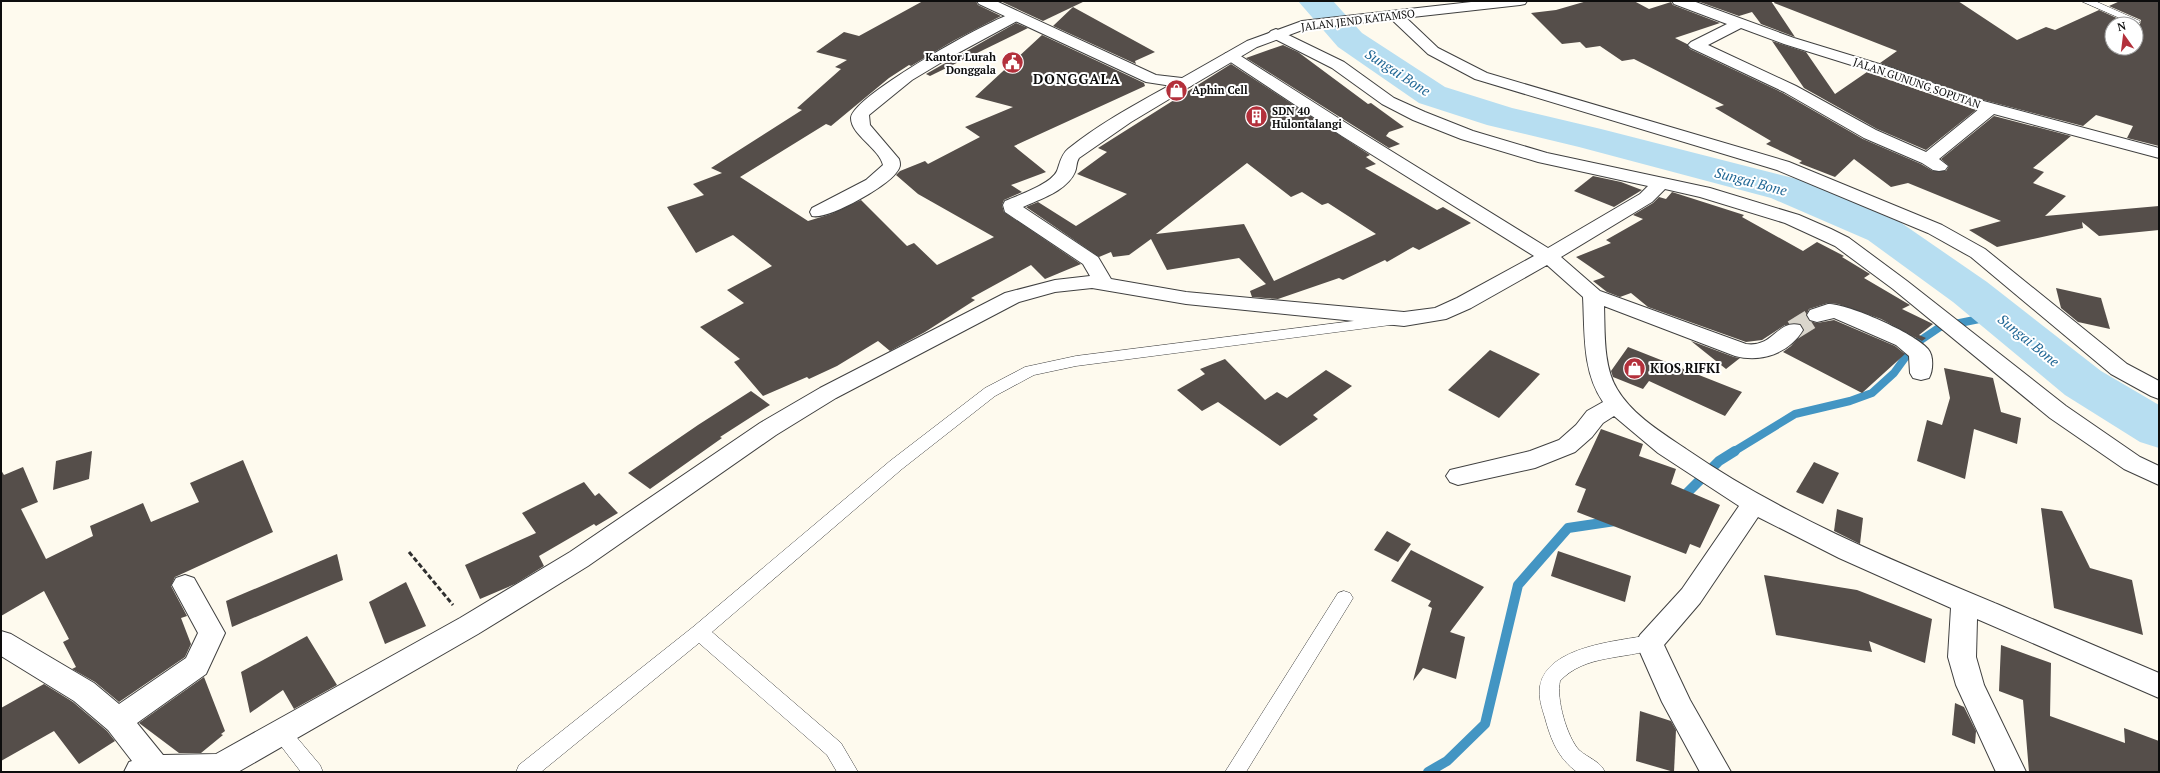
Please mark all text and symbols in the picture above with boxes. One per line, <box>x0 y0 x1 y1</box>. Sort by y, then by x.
street label: JALAN JEND KATAMSO <box>1300 6 1416 34</box>
north arrow <box>2104 16 2144 56</box>
text: N <box>2116 18 2128 34</box>
water label: Sungai Bone <box>1362 44 1435 100</box>
place label: Kantor Lurah Donggala <box>925 50 996 77</box>
public building icon: Kantor Lurah Donggala <box>999 50 1025 76</box>
street label: JALAN GUNUNG SOPUTAN <box>1852 55 1982 111</box>
district label: DONGGALA <box>1033 69 1121 88</box>
shop icon: Aphin Cell <box>1164 77 1190 103</box>
place label: Aphin Cell <box>1192 83 1248 97</box>
building icon: SDN 40 Hulontalangi <box>1244 104 1270 130</box>
place label: SDN 40 Hulontalangi <box>1272 104 1342 131</box>
water label: Sungai Bone <box>1713 162 1790 200</box>
water label: Sungai Bone <box>1994 309 2064 371</box>
shop icon: KIOS RIFKI <box>1622 355 1648 381</box>
place label: KIOS RIFKI <box>1650 359 1720 377</box>

